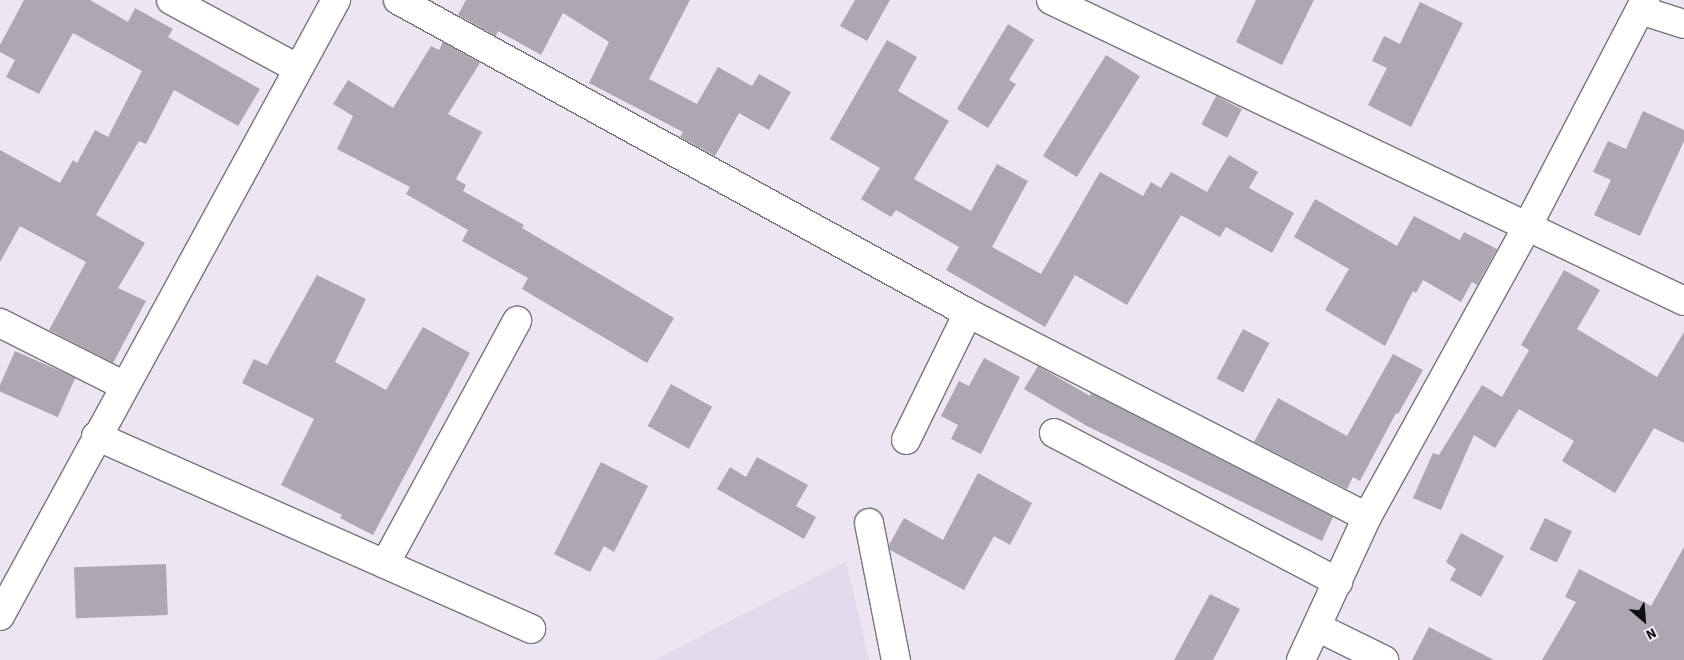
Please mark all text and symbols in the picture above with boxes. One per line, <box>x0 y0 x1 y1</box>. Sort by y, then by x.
north arrow <box>1619 595 1669 645</box>
text: N <box>1642 622 1659 644</box>

